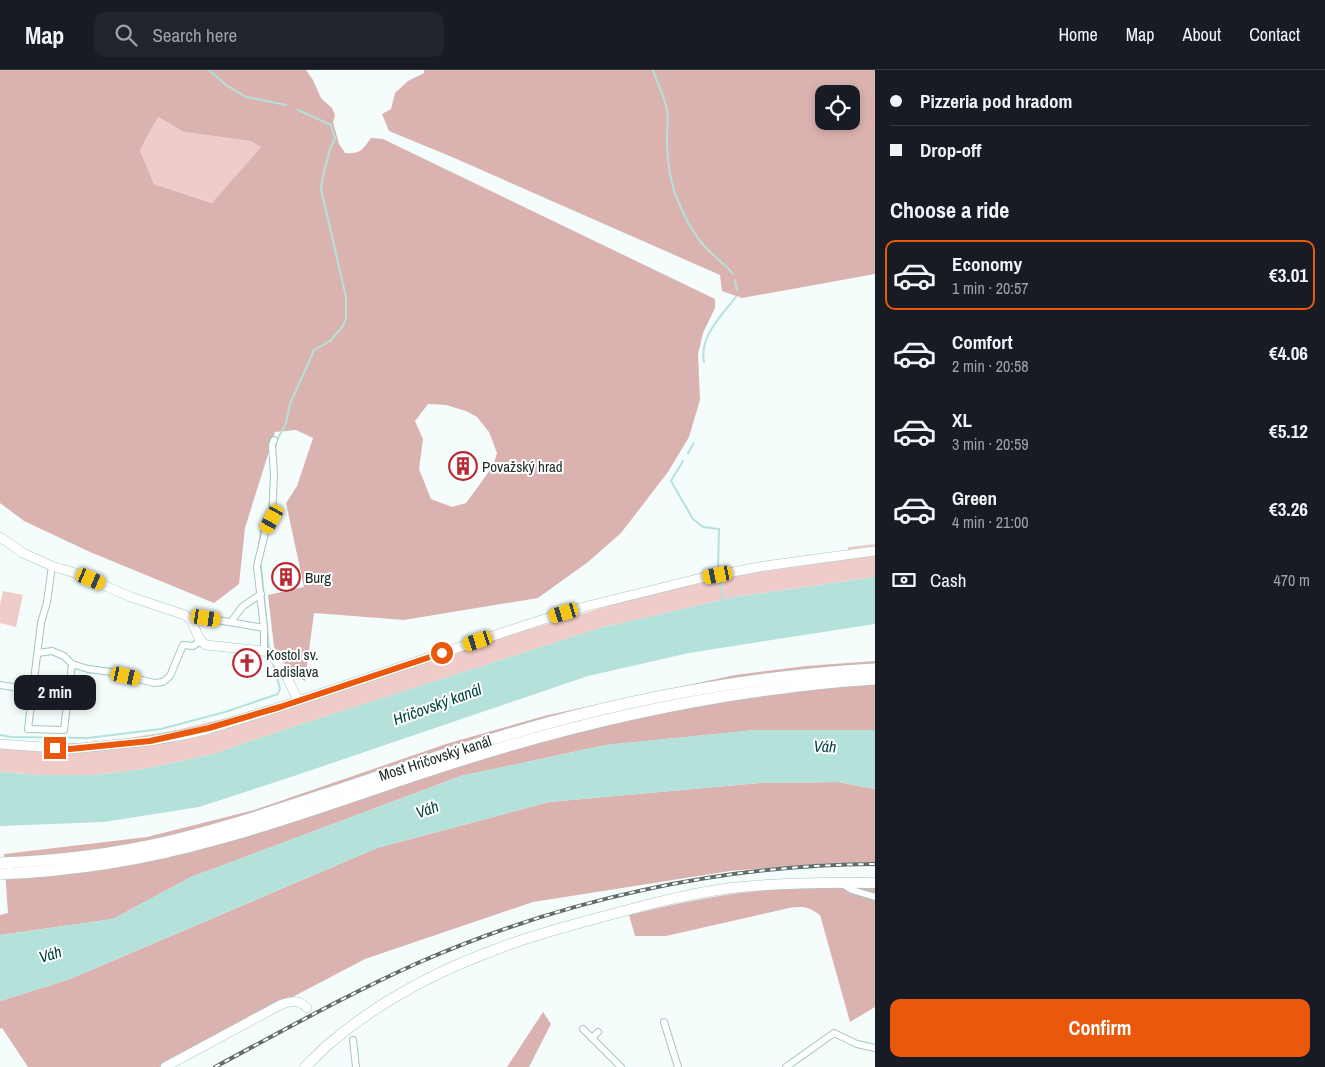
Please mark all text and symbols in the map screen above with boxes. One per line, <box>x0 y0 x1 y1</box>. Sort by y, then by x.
search box <box>94 12 444 57</box>
text: Map <box>25 19 64 51</box>
icon: search <box>112 21 140 49</box>
text: Search here <box>152 22 237 48</box>
text: Home <box>1058 22 1098 47</box>
text: Map <box>1126 22 1155 47</box>
text: About <box>1183 22 1221 47</box>
text: Contact <box>1249 22 1300 47</box>
map controls <box>815 85 860 130</box>
button: locate <box>815 85 860 130</box>
text: Pizzeria pod hradom <box>920 88 1072 114</box>
text: Drop-off <box>920 137 981 163</box>
text: Choose a ride <box>890 195 1009 225</box>
text: Economy <box>952 251 1022 277</box>
icon: car <box>892 253 937 298</box>
text: €3.01 <box>1269 262 1308 288</box>
text: 1 min · 20:57 <box>952 277 1029 299</box>
text: Comfort <box>952 329 1013 355</box>
icon: car <box>892 331 937 376</box>
text: €4.06 <box>1269 340 1308 366</box>
text: 2 min · 20:58 <box>952 355 1029 377</box>
text: XL <box>952 407 972 433</box>
icon: car <box>892 409 937 454</box>
text: €5.12 <box>1269 418 1308 444</box>
text: 3 min · 20:59 <box>952 433 1029 455</box>
building icon: Považský hrad <box>448 451 478 481</box>
place label: Považský hrad <box>482 456 563 477</box>
text: Green <box>952 485 997 511</box>
icon: car <box>892 487 937 532</box>
text: €3.26 <box>1269 496 1308 522</box>
car <box>258 502 285 536</box>
text: 4 min · 21:00 <box>952 511 1029 533</box>
building icon: Burg <box>271 562 301 592</box>
car <box>701 565 734 585</box>
car <box>74 566 107 592</box>
icon: cash <box>890 566 918 594</box>
place label: Burg <box>305 567 331 588</box>
text: Cash <box>930 567 966 593</box>
text: 470 m <box>1274 569 1310 591</box>
car <box>547 601 580 625</box>
car <box>190 608 221 628</box>
car <box>461 629 494 653</box>
route start <box>431 642 453 664</box>
place label: Kostol sv. Ladislava <box>266 644 319 682</box>
church icon: Kostol sv. Ladislava <box>232 648 262 678</box>
car <box>109 665 142 687</box>
callout: 2 min <box>14 676 96 710</box>
water label: Hričovský kanál <box>390 677 485 730</box>
text: 2 min <box>38 681 72 703</box>
street label: Most Hričovský kanál <box>376 730 494 786</box>
water label: Váh <box>813 734 837 758</box>
route end <box>44 737 66 759</box>
water label: Váh <box>413 795 441 823</box>
water label: Váh <box>36 940 64 968</box>
button: Confirm <box>890 999 1310 1057</box>

